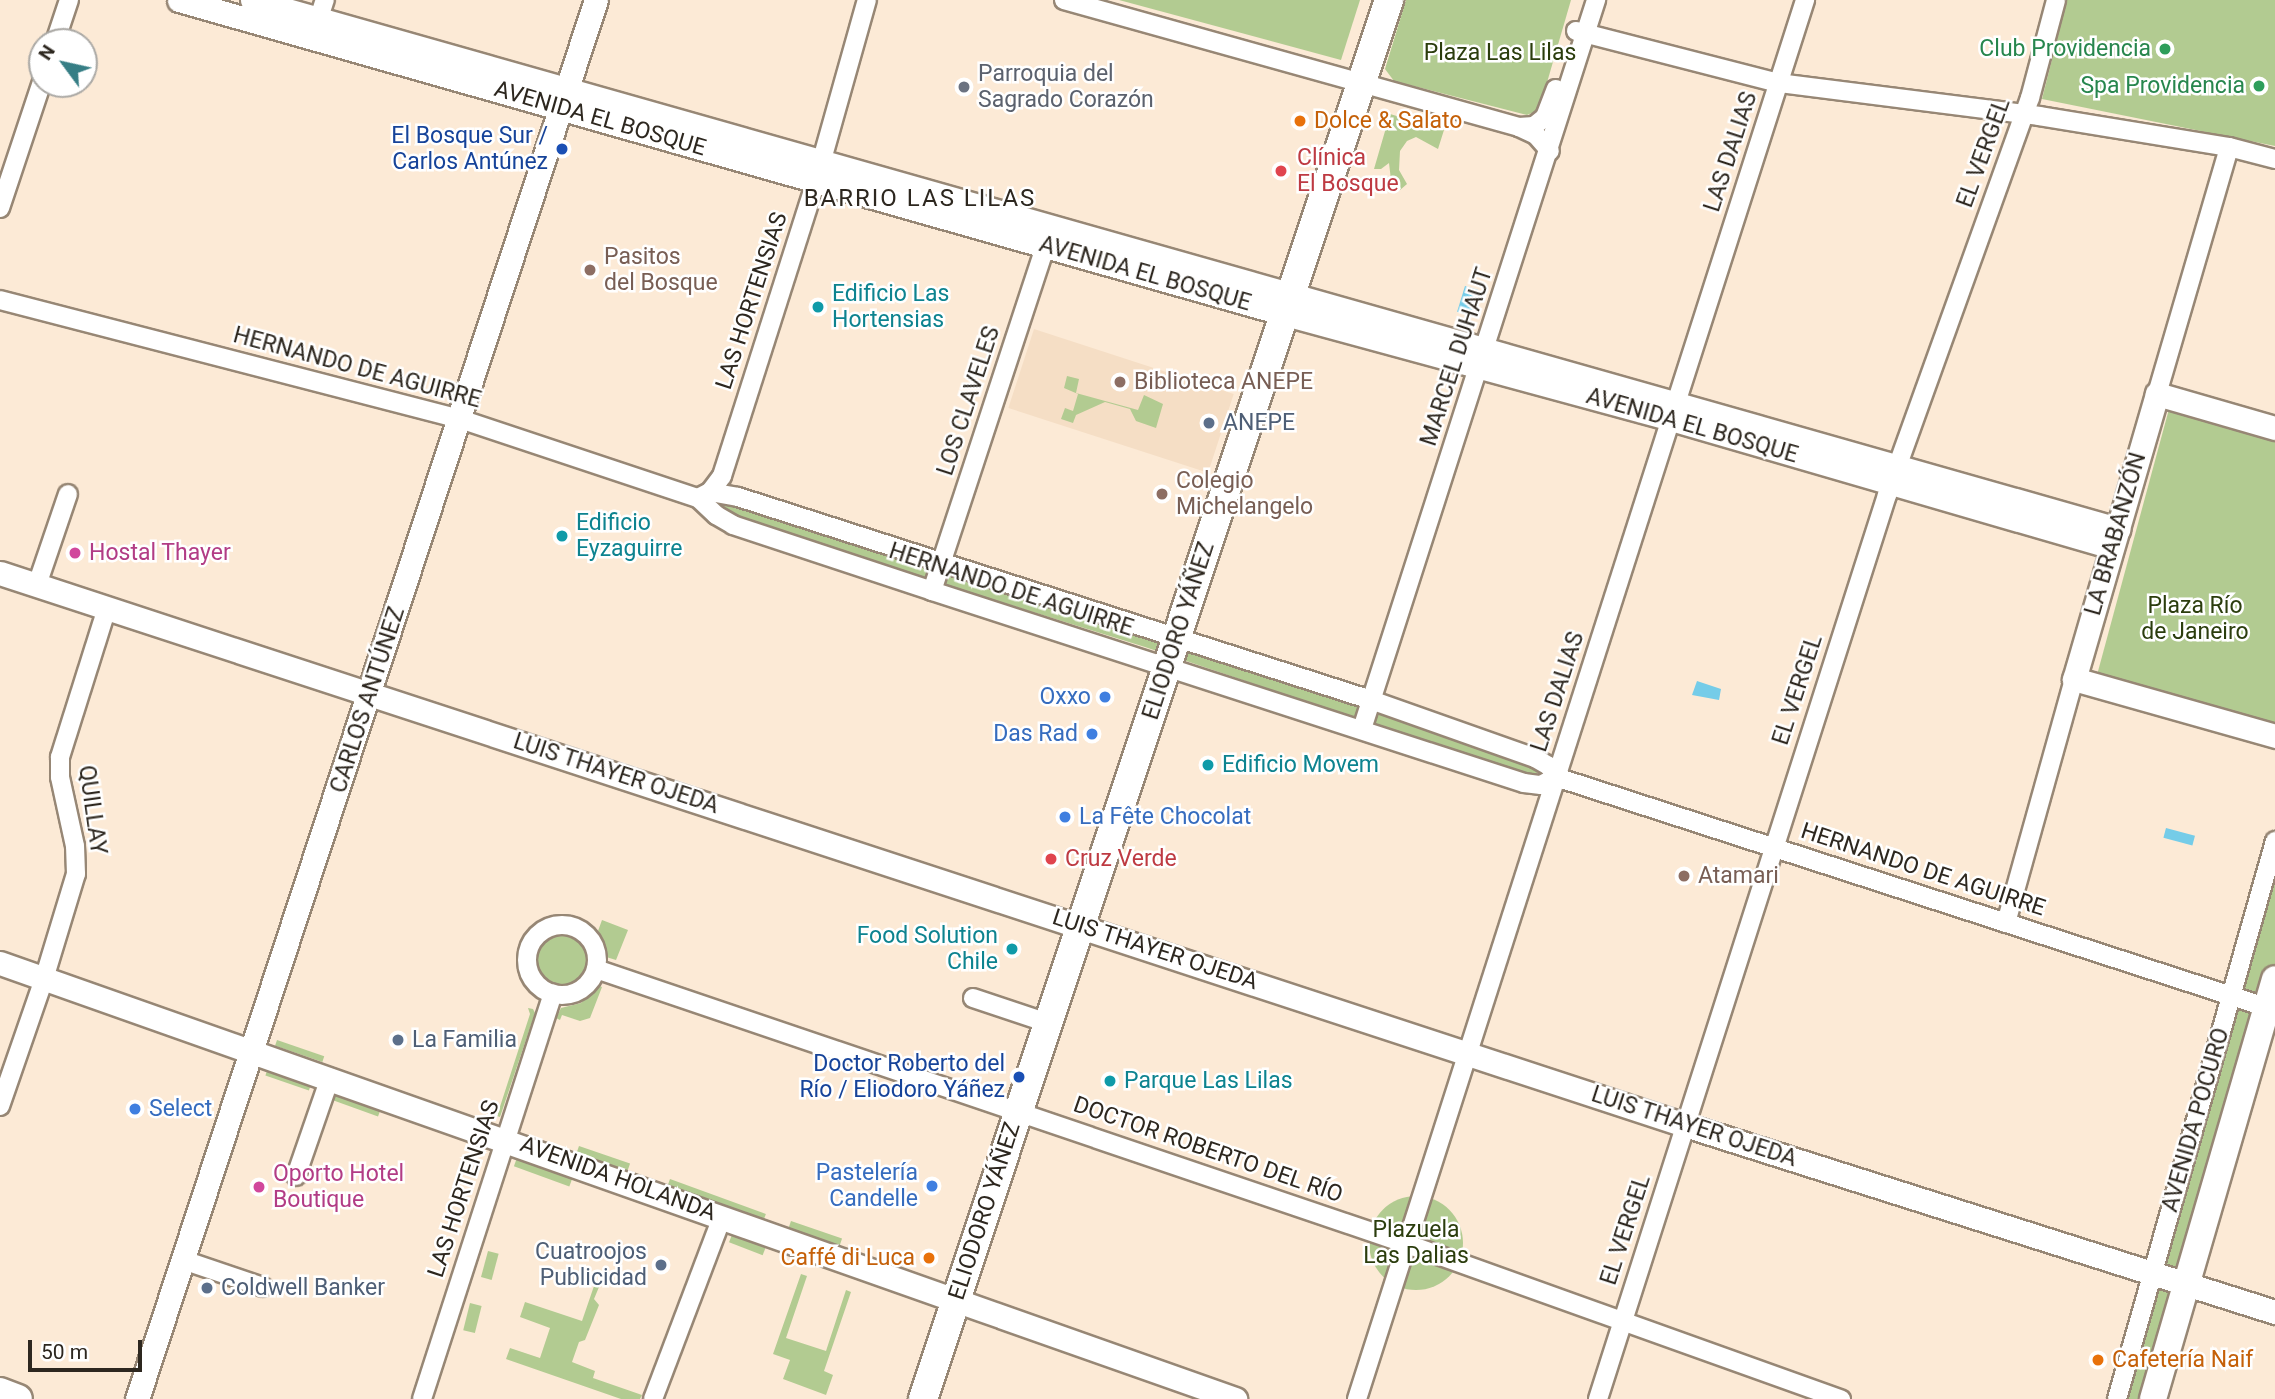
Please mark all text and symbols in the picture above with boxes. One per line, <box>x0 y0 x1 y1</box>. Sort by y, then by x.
north arrow <box>28 28 98 98</box>
place label: Club Providencia <box>1979 35 2151 63</box>
park label: Plaza Las Lilas <box>1424 39 1576 67</box>
text: N <box>33 40 60 64</box>
marker: Club Providencia <box>2157 41 2173 57</box>
place label: Parroquia del Sagrado Corazón <box>978 60 1154 114</box>
place label: Spa Providencia <box>2080 72 2245 100</box>
street label: AVENIDA EL BOSQUE <box>491 76 709 162</box>
marker: Spa Providencia <box>2251 78 2267 94</box>
marker: Parroquia del Sagrado Corazón <box>956 79 972 95</box>
street label: LAS DALIAS <box>1699 89 1763 215</box>
street label: EL VERGEL <box>1952 95 2016 211</box>
place label: Dolce & Salato <box>1314 107 1462 135</box>
marker: Dolce & Salato <box>1292 113 1308 129</box>
place label: El Bosque Sur / Carlos Antúnez <box>391 122 548 176</box>
marker: El Bosque Sur / Carlos Antúnez <box>554 141 570 157</box>
place label: Clínica El Bosque <box>1297 144 1399 198</box>
marker: Clínica El Bosque <box>1271 161 1291 181</box>
district label: BARRIO LAS LILAS <box>806 185 1034 213</box>
street label: LAS HORTENSIAS <box>710 209 794 393</box>
street label: AVENIDA EL BOSQUE <box>1036 231 1254 317</box>
place label: Pasitos del Bosque <box>604 243 718 297</box>
marker: Pasitos del Bosque <box>582 262 598 278</box>
street label: MARCEL DUHAUT <box>1415 264 1499 450</box>
place label: Edificio Las Hortensias <box>832 280 949 334</box>
marker: Edificio Las Hortensias <box>810 299 826 315</box>
street label: HERNANDO DE AGUIRRE <box>230 322 484 414</box>
street label: LOS CLAVELES <box>932 323 1006 479</box>
place label: Biblioteca ANEPE <box>1134 368 1313 396</box>
marker: Biblioteca ANEPE <box>1112 374 1128 390</box>
street label: AVENIDA EL BOSQUE <box>1583 383 1801 469</box>
place label: ANEPE <box>1223 409 1295 437</box>
marker: ANEPE <box>1201 415 1217 431</box>
street label: LA BRABANZÓN <box>2080 449 2152 619</box>
place label: Colegio Michelangelo <box>1176 467 1313 521</box>
marker: Colegio Michelangelo <box>1154 486 1170 502</box>
place label: Edificio Eyzaguirre <box>576 509 682 563</box>
marker: Edificio Eyzaguirre <box>554 528 570 544</box>
street label: HERNANDO DE AGUIRRE <box>885 537 1137 643</box>
place label: Hostal Thayer <box>89 539 231 567</box>
street label: ELIODORO YÁÑEZ <box>1137 539 1221 723</box>
marker: Hostal Thayer <box>67 545 83 561</box>
park label: Plaza Río de Janeiro <box>2141 592 2249 646</box>
street label: CARLOS ANTÚNEZ <box>325 603 411 797</box>
street label: LAS DALIAS <box>1526 629 1590 755</box>
street label: EL VERGEL <box>1767 631 1829 749</box>
place label: Oxxo <box>1039 683 1091 711</box>
marker: Oxxo <box>1097 689 1113 705</box>
place label: Das Rad <box>993 720 1078 748</box>
marker: Das Rad <box>1084 726 1100 742</box>
street label: LUIS THAYER OJEDA <box>510 728 722 820</box>
place label: Edificio Movem <box>1222 751 1379 779</box>
marker: Edificio Movem <box>1200 757 1216 773</box>
street label: QUILLAY <box>72 764 112 856</box>
place label: La Fête Chocolat <box>1079 803 1251 831</box>
marker: La Fête Chocolat <box>1057 809 1073 825</box>
street label: HERNANDO DE AGUIRRE <box>1797 817 2049 923</box>
place label: Cruz Verde <box>1065 845 1177 873</box>
marker: Cruz Verde <box>1043 851 1059 867</box>
place label: Atamari <box>1698 862 1779 890</box>
marker: Atamari <box>1676 868 1692 884</box>
street label: LUIS THAYER OJEDA <box>1049 904 1261 996</box>
place label: Food Solution Chile <box>857 922 998 976</box>
marker: Food Solution Chile <box>1004 941 1020 957</box>
street label: AVENIDA POCURO <box>2157 1025 2235 1215</box>
place label: La Familia <box>412 1026 517 1054</box>
marker: La Familia <box>390 1032 406 1048</box>
place label: Doctor Roberto del Río / Eliodoro Yáñez <box>799 1050 1005 1104</box>
place label: Parque Las Lilas <box>1124 1067 1293 1095</box>
marker: Doctor Roberto del Río / Eliodoro Yáñez <box>1011 1069 1027 1085</box>
marker: Parque Las Lilas <box>1102 1073 1118 1089</box>
street label: LUIS THAYER OJEDA <box>1588 1081 1800 1173</box>
street label: DOCTOR ROBERTO DEL RÍO <box>1070 1091 1346 1209</box>
place label: Select <box>149 1095 212 1123</box>
street label: LAS HORTENSIAS <box>422 1097 506 1281</box>
marker: Select <box>127 1101 143 1117</box>
street label: ELIODORO YÁÑEZ <box>943 1119 1027 1303</box>
street label: AVENIDA HOLANDA <box>516 1131 720 1227</box>
place label: Pastelería Candelle <box>816 1159 918 1213</box>
place label: Oporto Hotel Boutique <box>273 1160 404 1214</box>
street label: EL VERGEL <box>1595 1171 1657 1289</box>
marker: Pastelería Candelle <box>924 1178 940 1194</box>
marker: Oporto Hotel Boutique <box>251 1179 267 1195</box>
park label: Plazuela Las Dalias <box>1363 1216 1469 1270</box>
place label: Cuatroojos Publicidad <box>535 1238 647 1292</box>
place label: Caffé di Luca <box>781 1244 915 1272</box>
marker: Caffé di Luca <box>921 1250 937 1266</box>
marker: Cuatroojos Publicidad <box>653 1257 669 1273</box>
place label: Coldwell Banker <box>221 1274 385 1302</box>
marker: Coldwell Banker <box>199 1280 215 1296</box>
scale bar <box>32 1326 145 1370</box>
text: 50 m <box>41 1340 88 1364</box>
place label: Cafetería Naif <box>2112 1346 2253 1374</box>
marker: Cafetería Naif <box>2090 1352 2106 1368</box>

